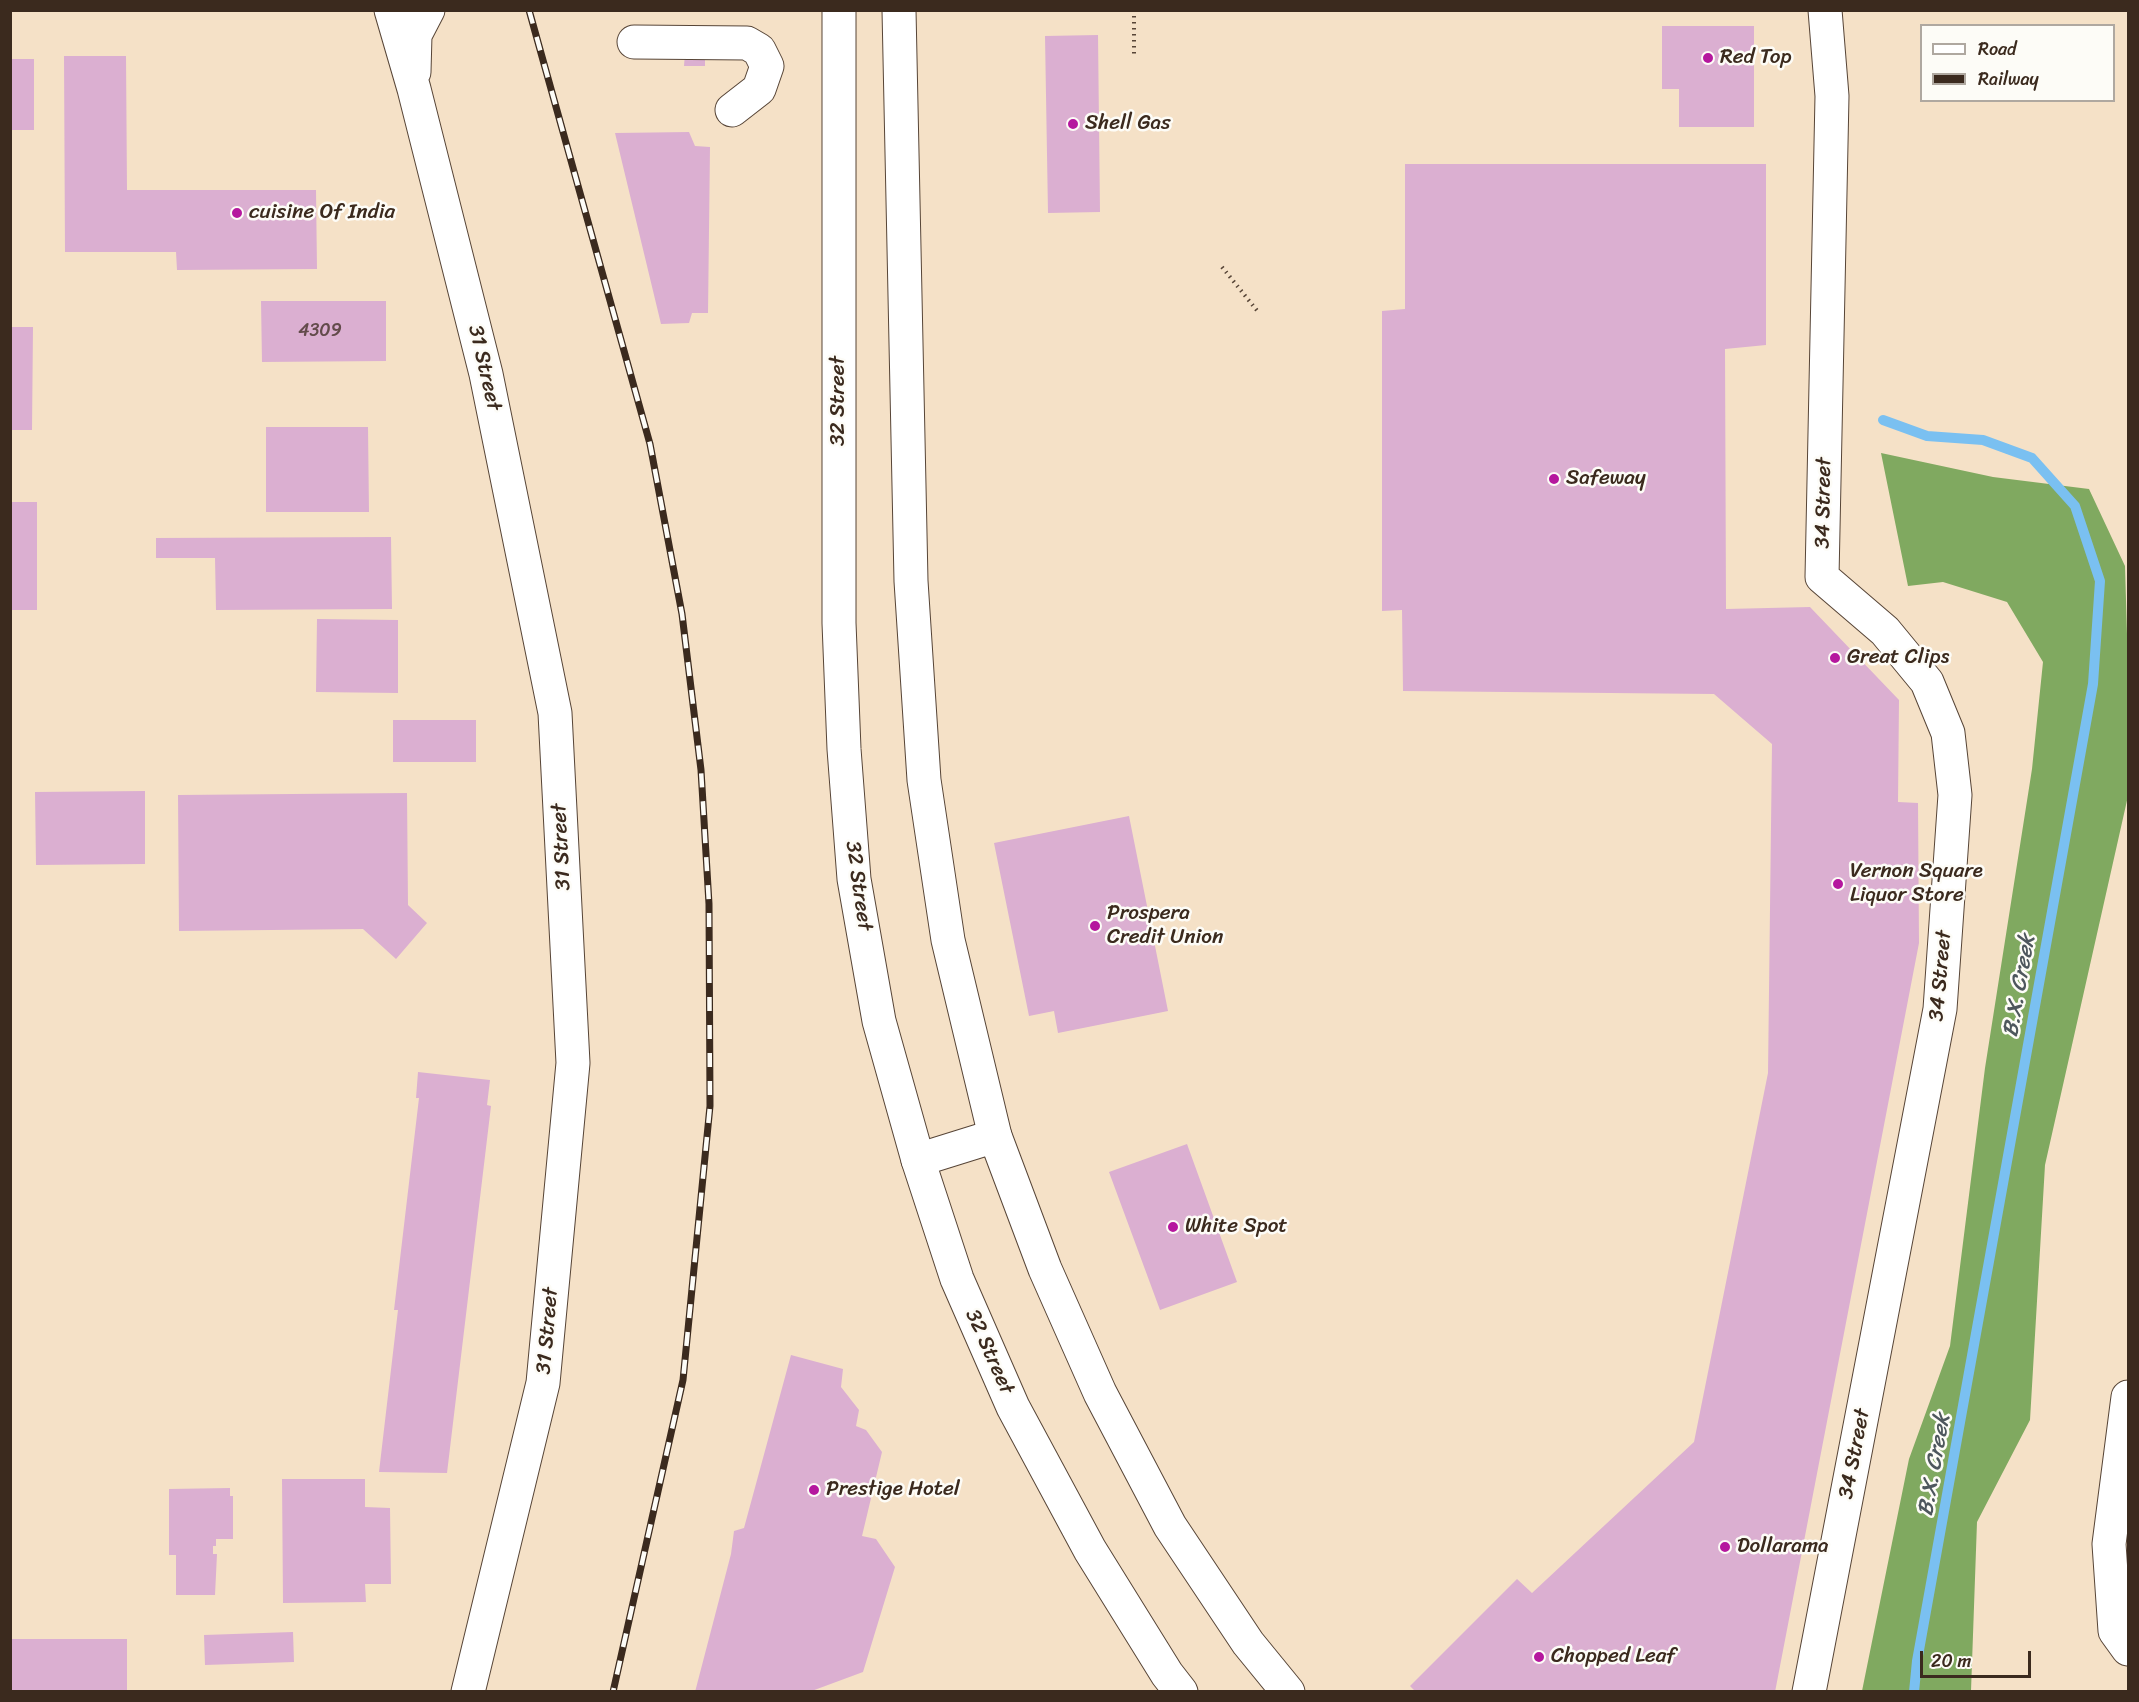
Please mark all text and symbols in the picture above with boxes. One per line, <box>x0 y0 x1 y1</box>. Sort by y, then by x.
legend <box>1920 24 2115 102</box>
text: Road <box>1978 33 2017 65</box>
place label: Red Top <box>1720 45 1792 71</box>
marker: Red Top <box>1701 51 1715 65</box>
text: Railway <box>1978 63 2039 95</box>
place label: Shell Gas <box>1085 111 1171 137</box>
marker: Shell Gas <box>1066 117 1080 131</box>
place label: cuisine Of India <box>249 200 395 226</box>
marker: cuisine Of India <box>230 206 244 220</box>
house number: 4309 <box>298 320 342 342</box>
street label: 31 Street <box>462 323 506 413</box>
street label: 32 Street <box>826 356 852 446</box>
street label: 34 Street <box>1811 457 1837 549</box>
place label: Safeway <box>1566 466 1646 492</box>
marker: Safeway <box>1547 472 1561 486</box>
place label: Great Clips <box>1847 645 1949 671</box>
marker: Great Clips <box>1828 651 1842 665</box>
street label: 31 Street <box>547 803 577 891</box>
street label: 32 Street <box>839 840 877 932</box>
place label: Vernon Square Liquor Store <box>1850 859 1983 909</box>
marker: Vernon Square Liquor Store <box>1831 877 1845 891</box>
place label: Prospera Credit Union <box>1107 901 1223 951</box>
marker: Prospera Credit Union <box>1088 919 1102 933</box>
street label: 34 Street <box>1924 930 1958 1022</box>
water label: B.X. Creek <box>1998 933 2042 1039</box>
place label: White Spot <box>1185 1214 1288 1240</box>
marker: White Spot <box>1166 1220 1180 1234</box>
street label: 31 Street <box>532 1287 564 1375</box>
street label: 32 Street <box>959 1306 1019 1398</box>
street label: 34 Street <box>1834 1407 1876 1501</box>
water label: B.X. Creek <box>1913 1412 1957 1518</box>
place label: Prestige Hotel <box>826 1477 960 1503</box>
marker: Prestige Hotel <box>807 1483 821 1497</box>
place label: Dollarama <box>1737 1534 1829 1560</box>
marker: Dollarama <box>1718 1540 1732 1554</box>
scale bar <box>1923 1639 2034 1677</box>
place label: Chopped Leaf <box>1551 1644 1676 1670</box>
text: 20 m <box>1931 1645 1971 1677</box>
marker: Chopped Leaf <box>1532 1650 1546 1664</box>

